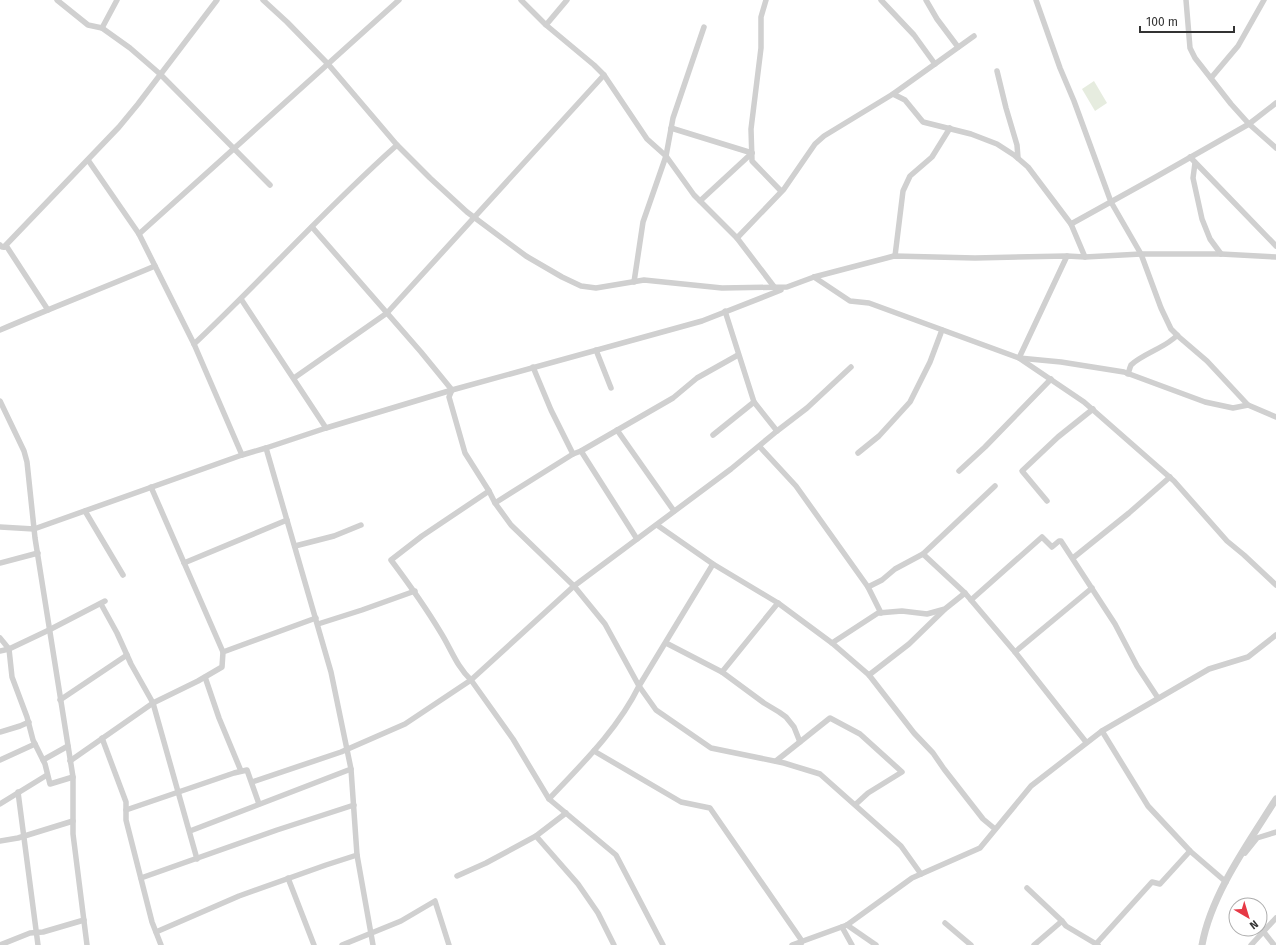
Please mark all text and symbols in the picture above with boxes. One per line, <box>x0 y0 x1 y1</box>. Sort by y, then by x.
scale bar <box>1140 8 1234 34</box>
text: 100 m <box>1146 15 1178 29</box>
north arrow <box>1228 897 1268 937</box>
text: N <box>1247 917 1261 932</box>

